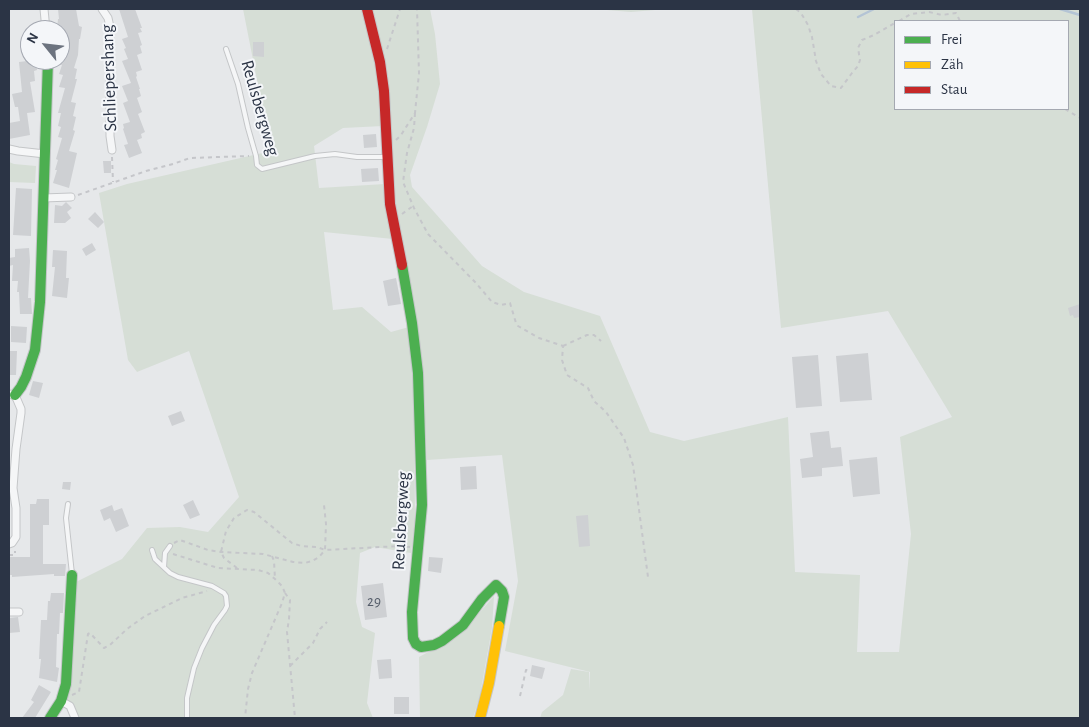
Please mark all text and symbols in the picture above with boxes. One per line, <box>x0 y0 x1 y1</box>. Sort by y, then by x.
north arrow <box>20 20 70 70</box>
legend <box>894 20 1069 110</box>
street label: Schliepershang <box>96 24 122 132</box>
text: N <box>24 31 41 46</box>
text: Frei <box>941 32 962 47</box>
text: Zäh <box>941 57 964 72</box>
street label: Reulsbergweg <box>236 58 284 158</box>
text: Stau <box>941 82 967 97</box>
street label: Reulsbergweg <box>388 471 414 571</box>
house number: 29 <box>367 592 381 610</box>

